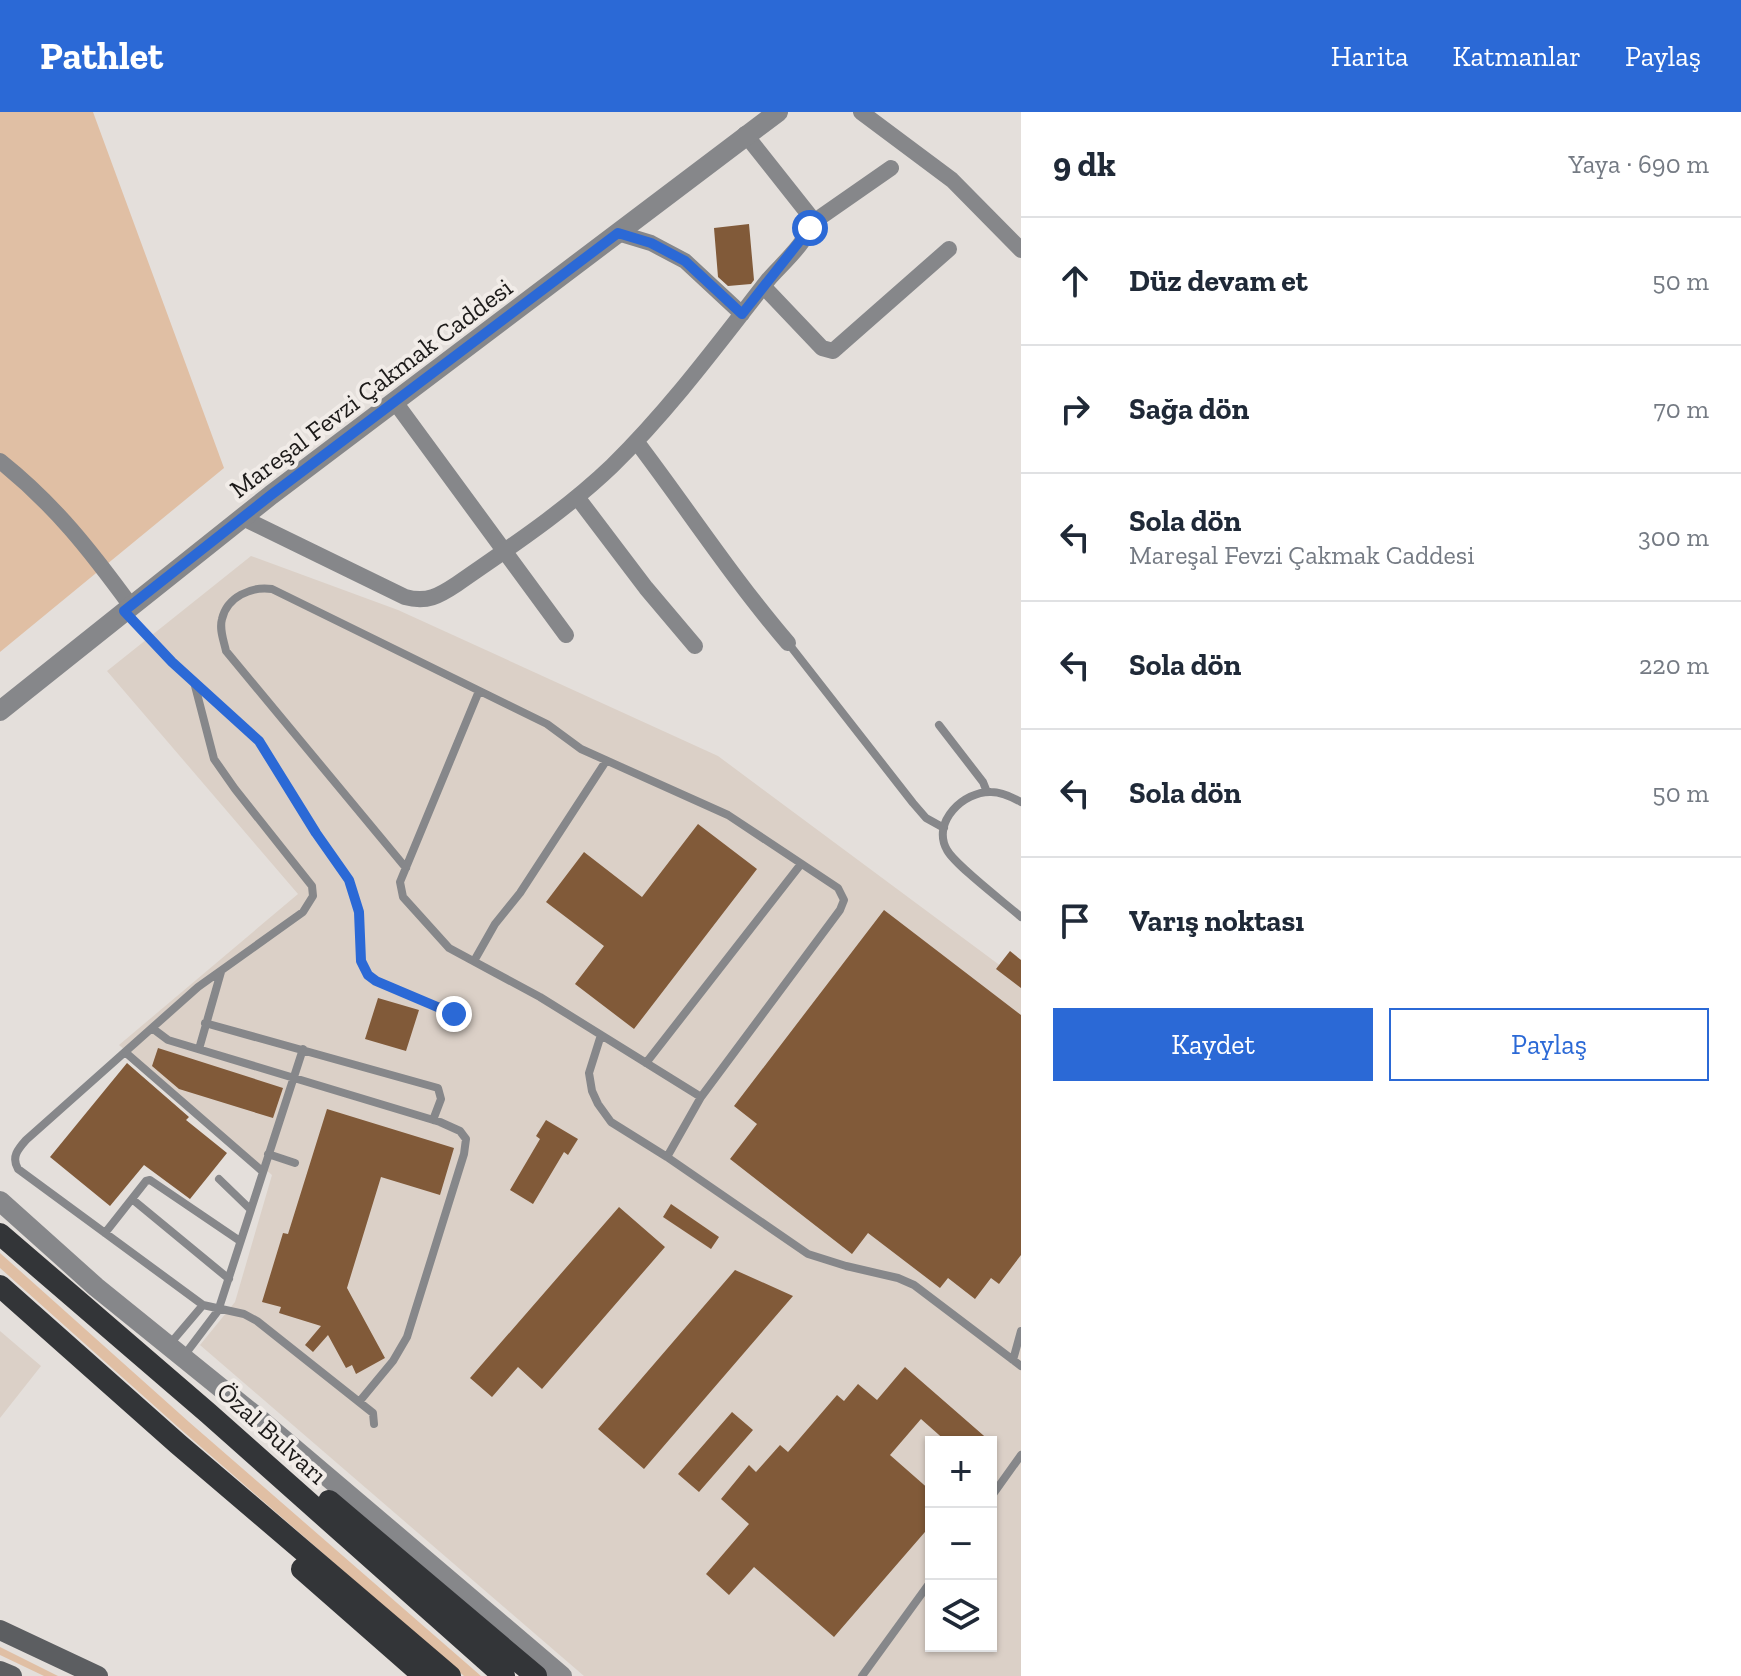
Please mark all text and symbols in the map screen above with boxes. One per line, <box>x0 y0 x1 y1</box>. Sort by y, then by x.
text: Pathlet <box>40 33 163 79</box>
text: Harita <box>1331 40 1409 73</box>
text: Katmanlar <box>1453 40 1581 73</box>
text: Paylaş <box>1625 40 1701 73</box>
text: 9 dk <box>1053 144 1116 185</box>
text: Yaya · 690 m <box>1569 148 1709 180</box>
route start <box>792 210 828 246</box>
icon: ahead <box>1053 259 1097 303</box>
text: Düz devam et <box>1129 263 1308 299</box>
text: 50 m <box>1652 265 1709 297</box>
street label: Mareşal Fevzi Çakmak Caddesi <box>223 271 519 505</box>
icon: right <box>1053 387 1097 431</box>
text: Sağa dön <box>1129 391 1249 427</box>
text: 70 m <box>1653 393 1709 425</box>
text: Sola dön <box>1129 503 1241 539</box>
icon: left <box>1053 515 1097 559</box>
text: 300 m <box>1638 521 1709 553</box>
text: Mareşal Fevzi Çakmak Caddesi <box>1129 539 1474 571</box>
icon: left <box>1053 643 1097 687</box>
text: Sola dön <box>1129 647 1241 683</box>
text: 220 m <box>1639 649 1709 681</box>
icon: left <box>1053 771 1097 815</box>
text: Sola dön <box>1129 775 1241 811</box>
text: 50 m <box>1652 777 1709 809</box>
icon: arrive <box>1053 899 1097 943</box>
text: Varış noktası <box>1129 903 1304 939</box>
route end <box>436 996 472 1032</box>
button: Kaydet <box>1053 1008 1373 1081</box>
button: Paylaş <box>1389 1008 1709 1081</box>
street label: Özal Bulvarı <box>210 1375 334 1491</box>
map controls <box>925 1436 997 1652</box>
button: + <box>925 1436 997 1508</box>
button: − <box>925 1508 997 1580</box>
button: layers <box>925 1580 997 1652</box>

